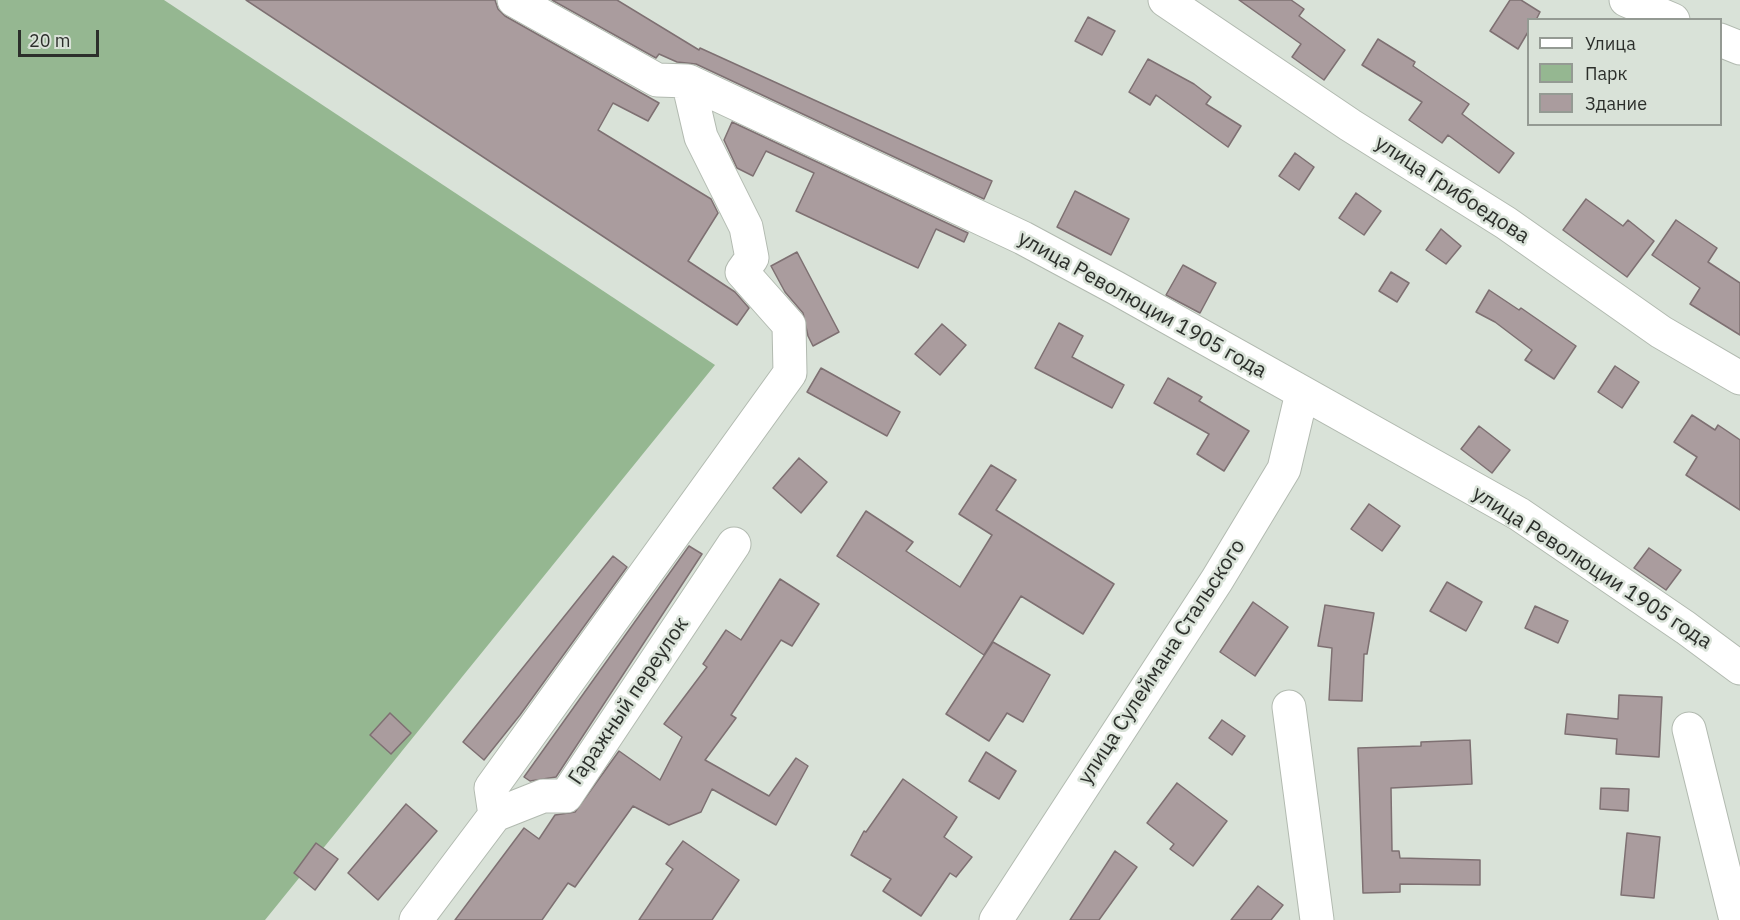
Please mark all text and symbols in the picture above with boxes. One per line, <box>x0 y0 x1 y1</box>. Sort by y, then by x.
scale bar <box>21 18 102 56</box>
legend <box>1527 18 1722 126</box>
text: 20 m <box>29 29 71 52</box>
text: Улица <box>1585 32 1636 55</box>
text: Парк <box>1585 62 1627 85</box>
text: Здание <box>1585 92 1647 115</box>
street label: улица Грибоедова <box>1370 131 1534 249</box>
street label: улица Революции 1905 года <box>1013 226 1271 384</box>
street label: улица Революции 1905 года <box>1468 481 1716 655</box>
street label: улица Сулеймана Стальского <box>1073 535 1251 789</box>
street label: Гаражный переулок <box>564 612 694 790</box>

